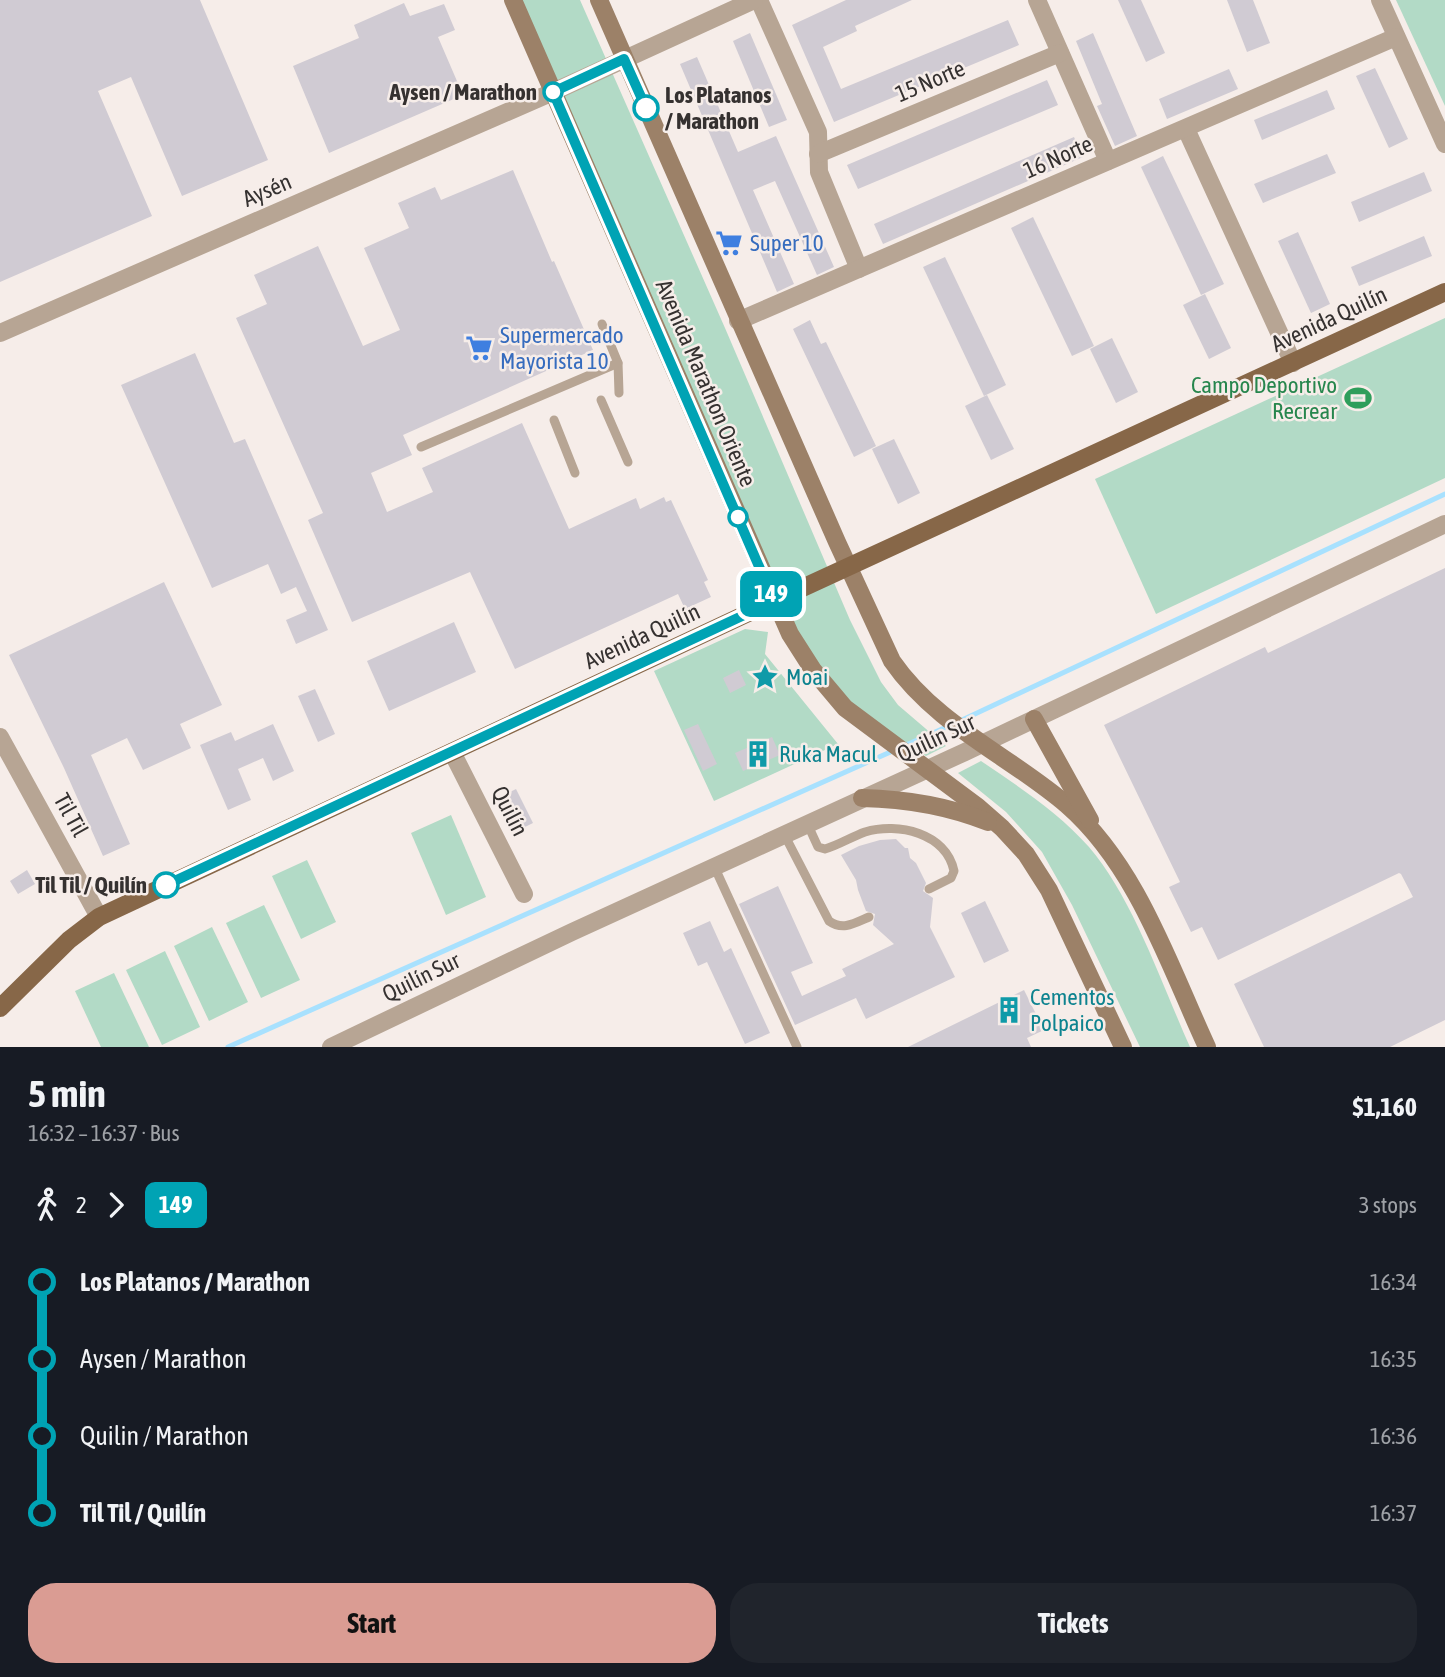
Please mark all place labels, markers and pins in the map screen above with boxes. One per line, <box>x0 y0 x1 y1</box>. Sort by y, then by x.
place label: Aysen / Marathon <box>389 79 537 105</box>
marker: Aysen / Marathon <box>543 82 563 102</box>
place label: Los Platanos / Marathon <box>665 82 771 134</box>
marker: Los Platanos / Marathon <box>633 95 659 121</box>
supermarket icon: Super 10 <box>714 228 744 258</box>
place label: Super 10 <box>750 230 824 256</box>
place label: Supermercado Mayorista 10 <box>500 322 624 374</box>
supermarket icon: Supermercado Mayorista 10 <box>464 333 494 363</box>
place label: Campo Deportivo Recrear <box>1191 372 1338 424</box>
sports icon: Campo Deportivo Recrear <box>1343 383 1373 413</box>
unlabelled marker <box>728 507 748 527</box>
place icon: Moai <box>750 662 780 692</box>
place label: Moai <box>786 664 828 690</box>
building icon: Ruka Macul <box>743 739 773 769</box>
place label: Ruka Macul <box>779 741 877 767</box>
place label: Til Til / Quilín <box>35 872 147 898</box>
marker: Til Til / Quilín <box>153 872 179 898</box>
place label: Cementos Polpaico <box>1030 984 1114 1036</box>
building icon: Cementos Polpaico <box>994 995 1024 1025</box>

